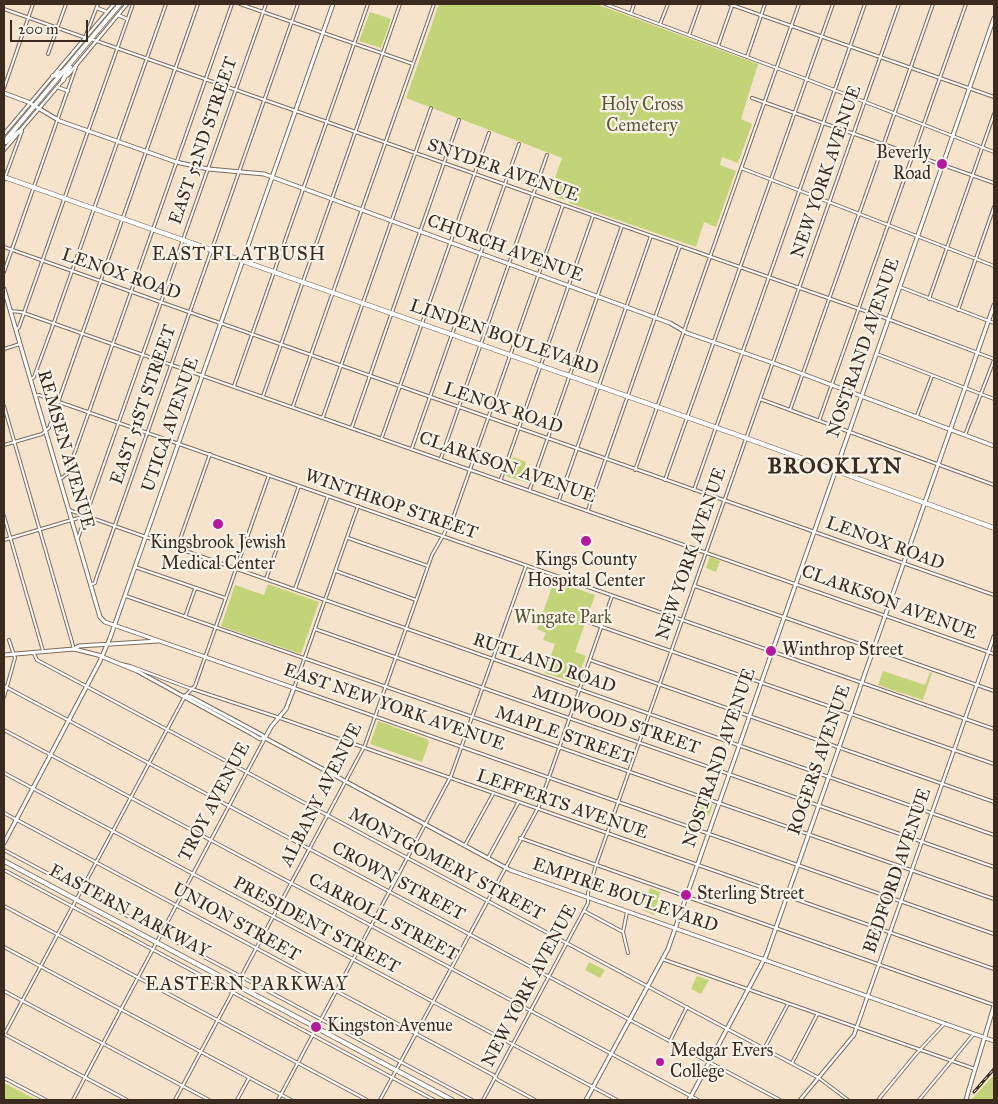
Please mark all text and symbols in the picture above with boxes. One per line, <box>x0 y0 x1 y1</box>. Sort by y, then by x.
scale bar <box>12 10 90 42</box>
text: 200 m <box>18 20 59 38</box>
street label: EAST 52ND STREET <box>165 54 243 228</box>
street label: NEW YORK AVENUE <box>787 83 867 261</box>
park label: Holy Cross Cemetery <box>601 95 683 138</box>
street label: SNYDER AVENUE <box>424 135 582 207</box>
place label: Beverly Road <box>876 143 931 186</box>
marker: Beverly Road <box>935 157 949 171</box>
street label: CHURCH AVENUE <box>424 211 586 287</box>
district label: EAST FLATBUSH <box>150 244 328 266</box>
street label: LENOX ROAD <box>59 245 183 305</box>
street label: NOSTRAND AVENUE <box>823 256 905 440</box>
street label: LINDEN BOULEVARD <box>407 296 601 380</box>
street label: EAST 51ST STREET <box>107 322 181 488</box>
street label: UTICA AVENUE <box>138 355 204 495</box>
street label: REMSEN AVENUE <box>32 368 98 532</box>
street label: LENOX ROAD <box>441 379 565 439</box>
street label: CLARKSON AVENUE <box>416 428 598 508</box>
district label: BROOKLYN <box>767 455 903 481</box>
street label: WINTHROP STREET <box>302 465 480 545</box>
street label: NEW YORK AVENUE <box>652 465 732 643</box>
street label: LENOX ROAD <box>823 513 947 575</box>
marker: Kingsbrook Jewish Medical Center <box>211 517 225 531</box>
place label: Kingsbrook Jewish Medical Center <box>150 533 286 576</box>
marker: Kings County Hospital Center <box>579 534 593 548</box>
place label: Kings County Hospital Center <box>527 550 645 592</box>
street label: CLARKSON AVENUE <box>798 561 980 645</box>
park label: Wingate Park <box>514 608 612 630</box>
street label: RUTLAND ROAD <box>470 629 618 699</box>
place label: Winthrop Street <box>782 640 904 662</box>
marker: Winthrop Street <box>764 644 778 658</box>
street label: EAST NEW YORK AVENUE <box>280 660 508 756</box>
street label: NOSTRAND AVENUE <box>679 666 761 850</box>
street label: MIDWOOD STREET <box>529 682 703 760</box>
street label: ROGERS AVENUE <box>784 682 856 838</box>
street label: MAPLE STREET <box>492 702 636 770</box>
street label: ALBANY AVENUE <box>276 719 368 871</box>
street label: TROY AVENUE <box>175 739 255 865</box>
street label: LEFFERTS AVENUE <box>473 765 651 845</box>
street label: BEDFORD AVENUE <box>860 786 936 956</box>
street label: MONTGOMERY STREET <box>344 804 548 926</box>
street label: CROWN STREET <box>328 838 468 926</box>
street label: EMPIRE BOULEVARD <box>529 854 721 938</box>
street label: EASTERN PARKWAY <box>45 860 213 964</box>
street label: CARROLL STREET <box>304 869 462 967</box>
street label: PRESIDENT STREET <box>229 873 403 979</box>
street label: UNION STREET <box>168 879 304 967</box>
place label: Sterling Street <box>697 884 804 906</box>
marker: Sterling Street <box>679 888 693 902</box>
street label: NEW YORK AVENUE <box>478 901 582 1071</box>
district label: EASTERN PARKWAY <box>143 974 351 996</box>
place label: Kingston Avenue <box>327 1016 453 1038</box>
marker: Kingston Avenue <box>309 1020 323 1034</box>
place label: Medgar Evers College <box>670 1041 773 1084</box>
marker: Medgar Evers College <box>654 1056 666 1068</box>

